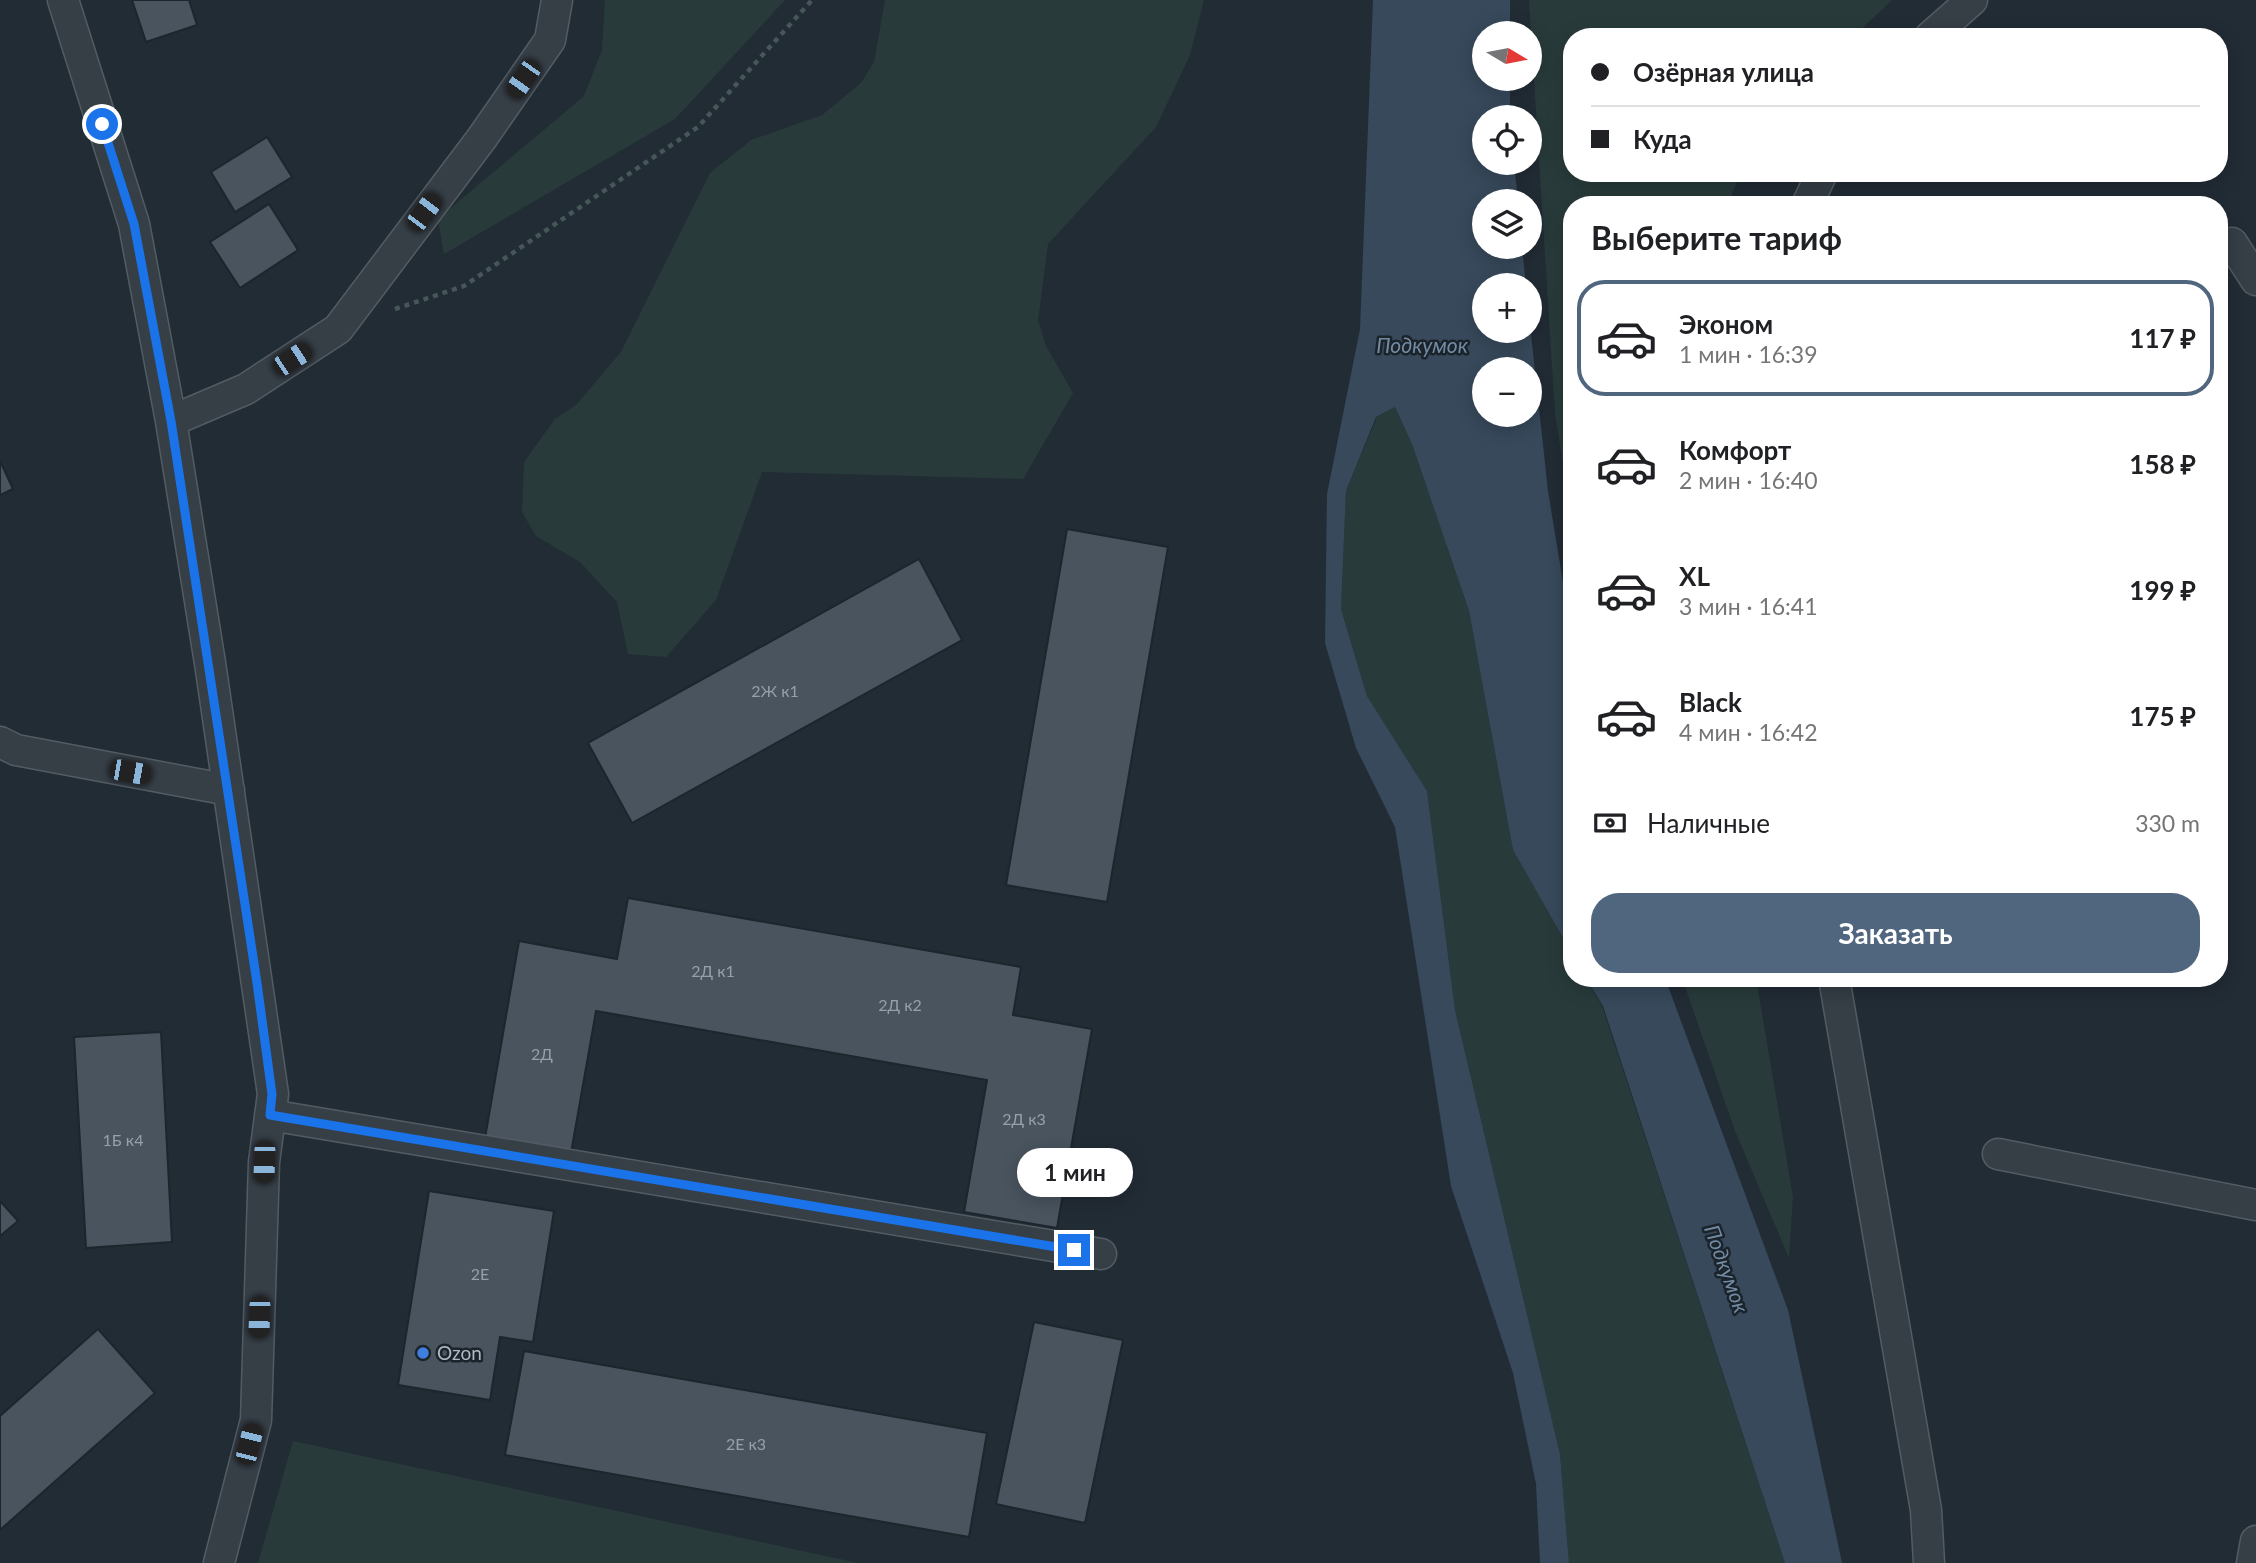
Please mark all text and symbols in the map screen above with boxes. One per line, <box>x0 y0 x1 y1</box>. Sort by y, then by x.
north arrow <box>1472 21 1542 91</box>
map controls <box>1472 21 1542 427</box>
car <box>503 56 544 102</box>
text: Озёрная улица <box>1633 56 1814 88</box>
button: locate <box>1472 105 1542 175</box>
route start <box>86 108 118 140</box>
text: Куда <box>1633 123 1692 155</box>
car <box>403 189 446 235</box>
button: layers <box>1472 189 1542 259</box>
text: Выберите тариф <box>1591 218 1842 257</box>
button: + <box>1472 273 1542 343</box>
icon: car <box>1595 307 1658 370</box>
text: Эконом <box>1679 308 1773 340</box>
text: 117 ₽ <box>2129 322 2196 354</box>
water label: Подкумок <box>1376 332 1468 357</box>
car <box>269 339 316 379</box>
text: 1 мин · 16:39 <box>1679 340 1818 368</box>
button: − <box>1472 357 1542 427</box>
icon: car <box>1595 433 1658 496</box>
text: Комфорт <box>1679 434 1791 466</box>
text: 158 ₽ <box>2129 448 2196 480</box>
text: 2 мин · 16:40 <box>1679 466 1818 494</box>
icon: car <box>1595 559 1658 622</box>
text: XL <box>1679 560 1710 592</box>
text: 199 ₽ <box>2129 574 2196 606</box>
text: 3 мин · 16:41 <box>1679 592 1818 620</box>
house number: 2Ж к1 <box>751 681 799 700</box>
icon: car <box>1595 685 1658 748</box>
text: Black <box>1679 686 1742 718</box>
text: 175 ₽ <box>2129 700 2196 732</box>
text: 4 мин · 16:42 <box>1679 718 1818 746</box>
car <box>108 758 153 786</box>
icon: cash <box>1591 804 1629 842</box>
text: Наличные <box>1647 807 1770 839</box>
text: 330 m <box>2135 809 2200 837</box>
button: Заказать <box>1591 893 2200 973</box>
house number: 2Д к1 <box>691 961 735 980</box>
house number: 2Д к2 <box>878 995 922 1014</box>
house number: 2Д <box>531 1044 553 1063</box>
house number: 2Д к3 <box>1002 1109 1046 1128</box>
house number: 1Б к4 <box>103 1130 143 1149</box>
car <box>253 1141 276 1183</box>
callout: 1 мин <box>1016 1148 1132 1198</box>
text: 1 мин <box>1044 1158 1106 1186</box>
water label: Подкумок <box>1700 1221 1755 1316</box>
route end <box>1058 1234 1090 1266</box>
house number: 2Е <box>471 1264 489 1283</box>
car <box>248 1296 271 1338</box>
place label: Ozon <box>437 1341 482 1364</box>
marker: Ozon <box>415 1345 431 1361</box>
car <box>234 1421 265 1467</box>
house number: 2Е к3 <box>726 1434 766 1453</box>

